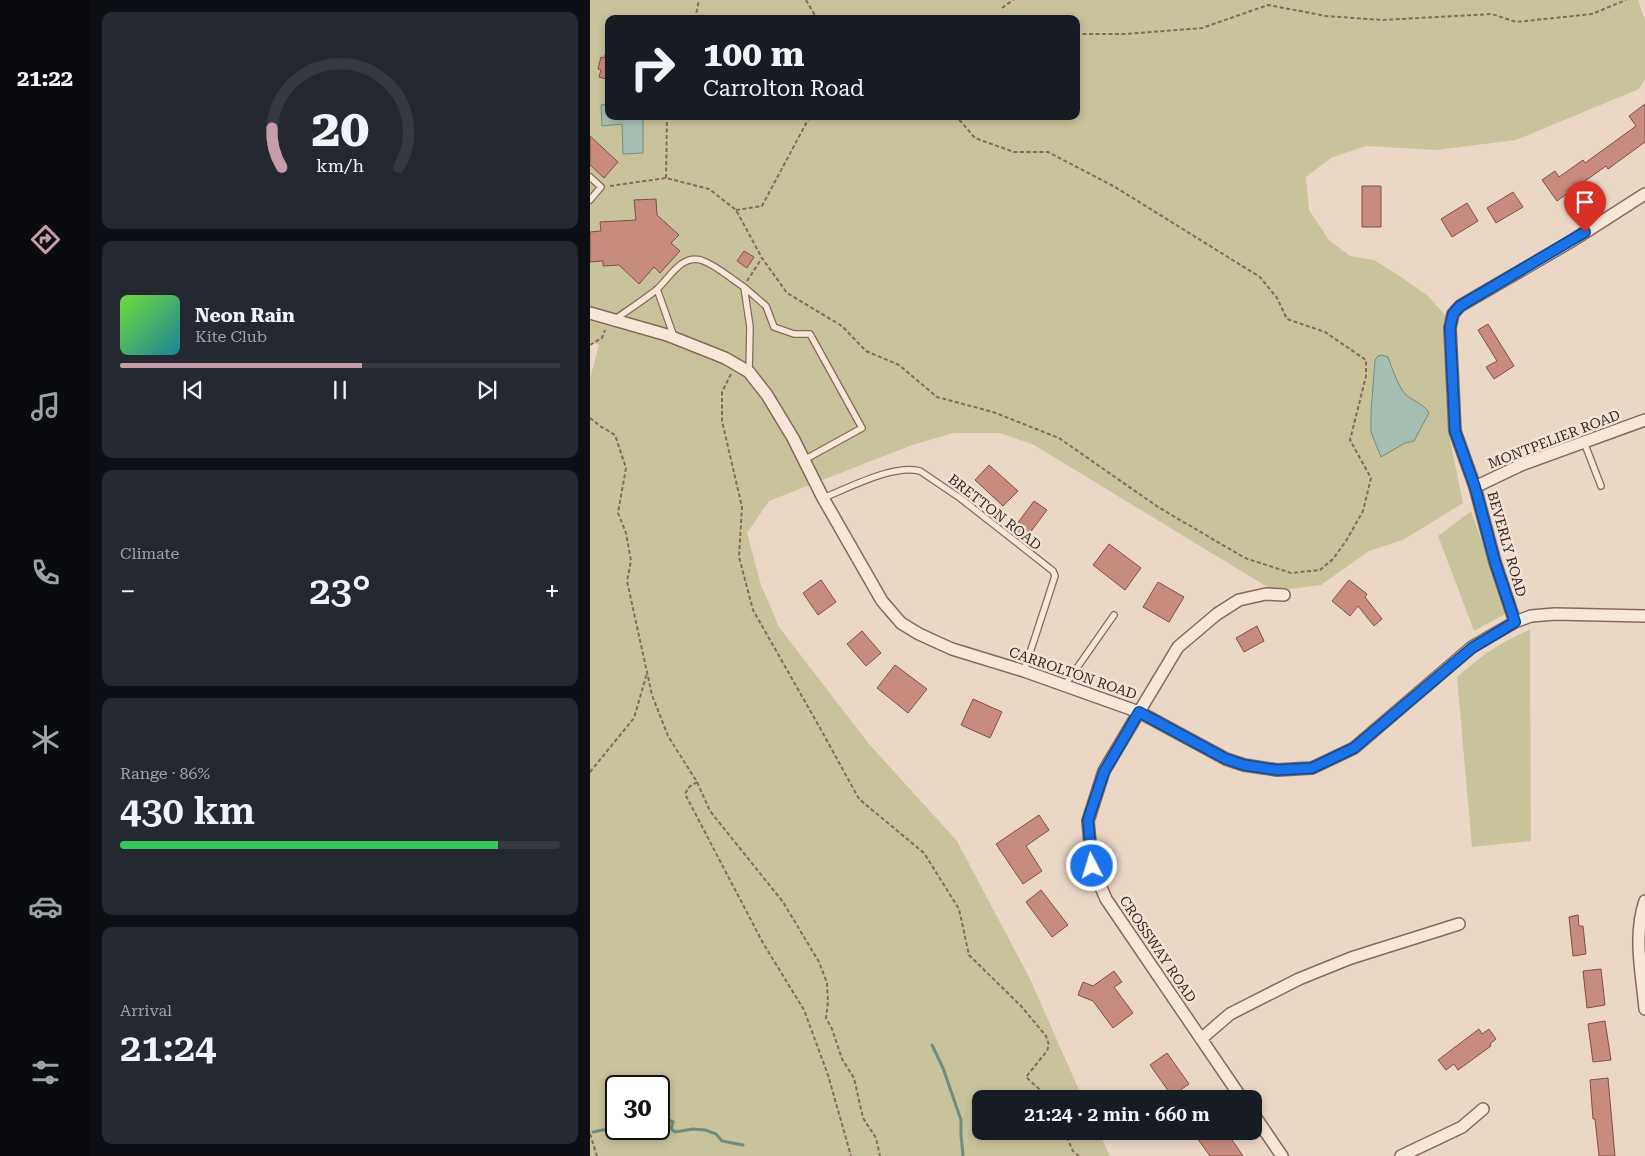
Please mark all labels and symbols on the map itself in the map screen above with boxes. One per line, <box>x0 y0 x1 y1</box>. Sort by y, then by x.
pin <box>1564 181 1606 232</box>
street label: MONTPELIER ROAD <box>1486 406 1622 472</box>
street label: BRETTON ROAD <box>945 471 1045 553</box>
street label: BEVERLY ROAD <box>1484 489 1530 599</box>
street label: CARROLTON ROAD <box>1007 644 1139 702</box>
position arrow <box>1065 839 1117 891</box>
street label: CROSSWAY ROAD <box>1116 893 1200 1005</box>
speed limit sign: 30 <box>605 1075 670 1140</box>

